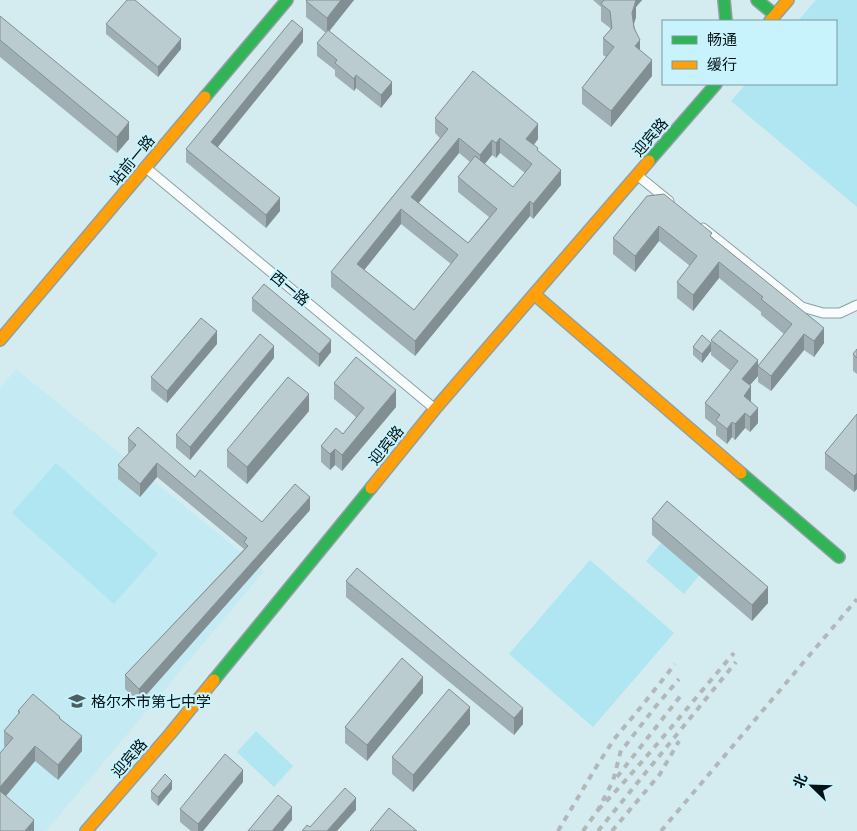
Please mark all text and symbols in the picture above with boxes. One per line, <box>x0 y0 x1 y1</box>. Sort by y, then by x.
legend <box>662 20 837 85</box>
text: 畅通 <box>707 31 737 48</box>
text: 缓行 <box>707 56 737 73</box>
street label: 迎宾路 <box>629 114 671 160</box>
street label: 站前一路 <box>106 132 158 188</box>
street label: 西一路 <box>267 267 313 309</box>
street label: 迎宾路 <box>365 422 407 468</box>
school or university icon: 格尔木市第七中学 <box>67 691 87 711</box>
place label: 格尔木市第七中学 <box>91 693 211 710</box>
street label: 迎宾路 <box>108 735 150 781</box>
north arrow <box>787 761 837 811</box>
text: 北 <box>790 771 810 790</box>

